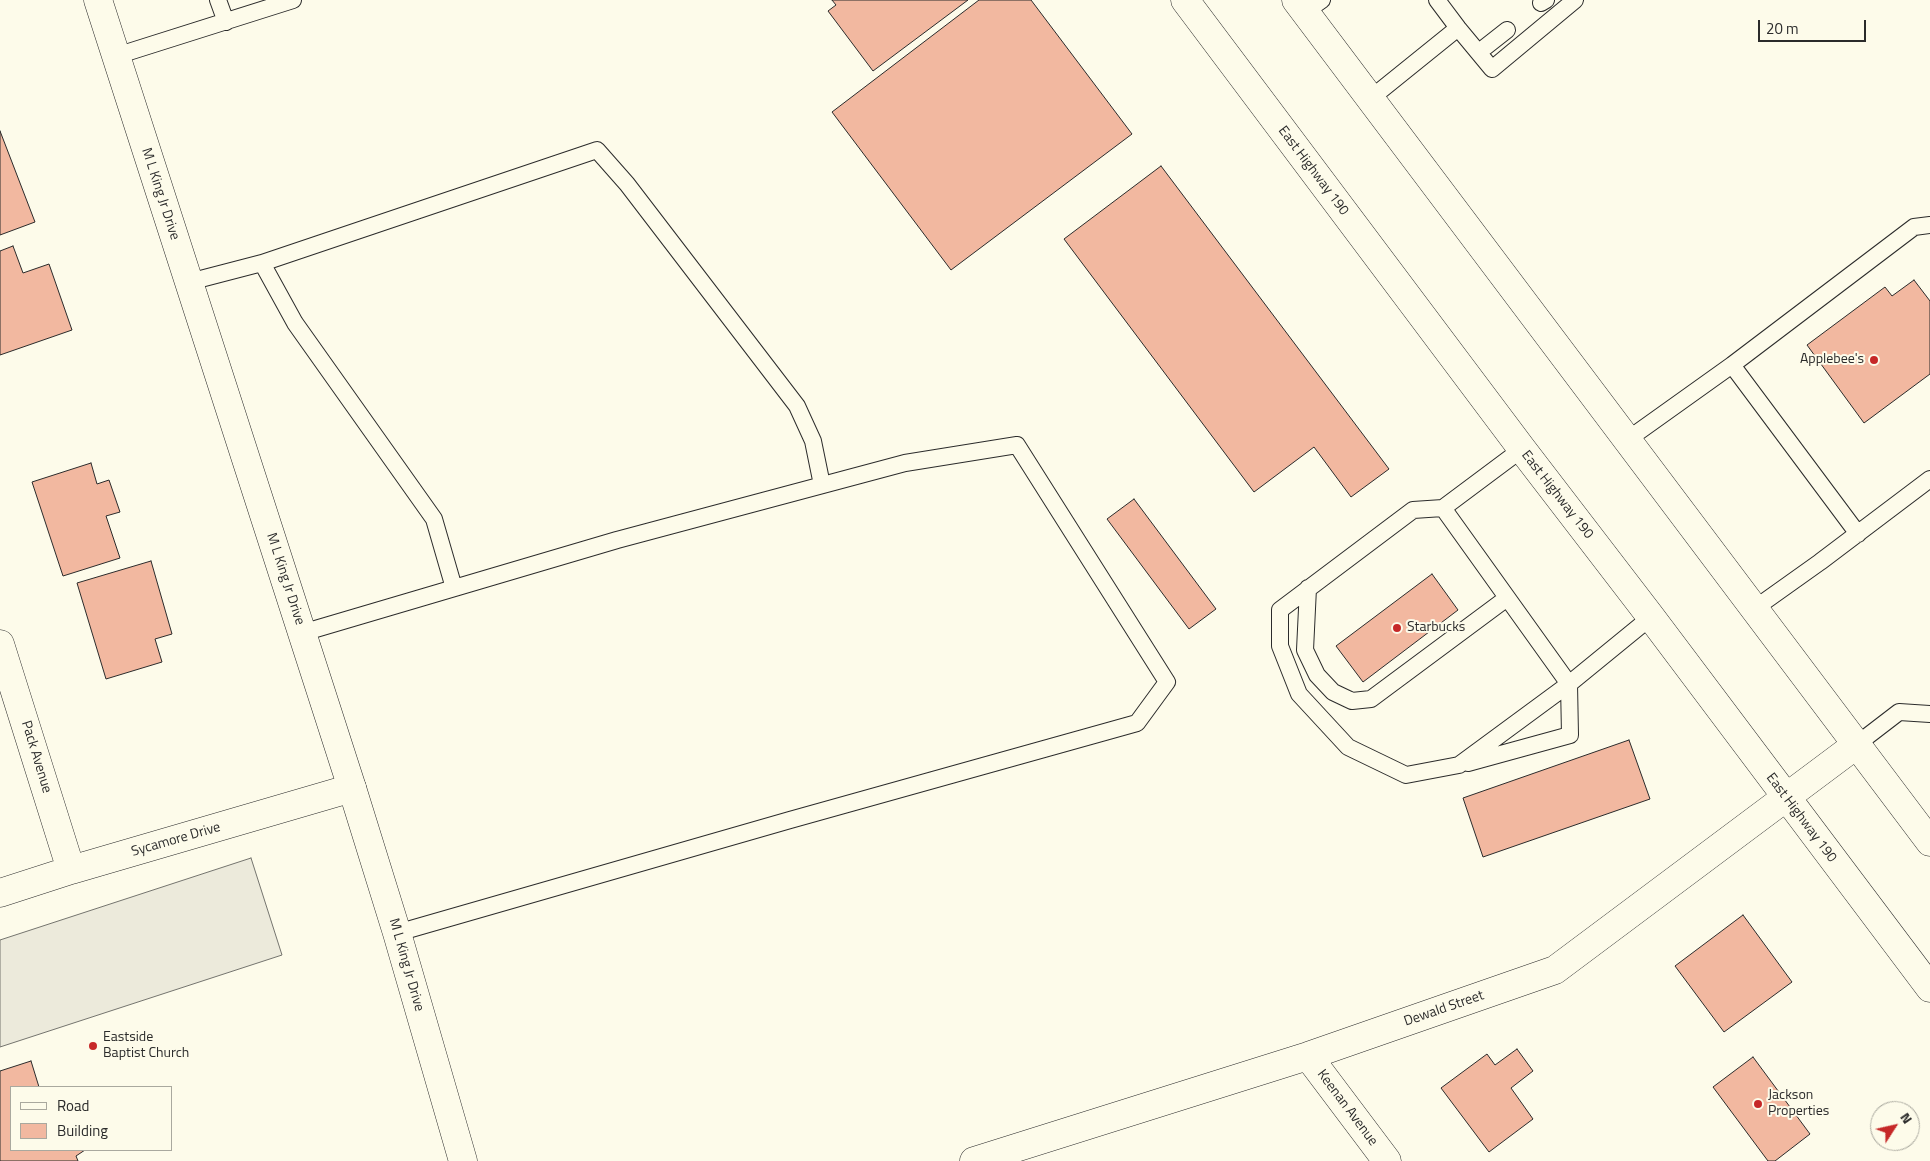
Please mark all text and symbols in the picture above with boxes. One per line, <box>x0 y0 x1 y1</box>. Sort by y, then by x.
scale bar <box>1760 10 1868 42</box>
text: 20 m <box>1766 17 1799 40</box>
street label: East Highway 190 <box>1274 123 1352 219</box>
street label: M L King Jr Drive <box>137 146 183 242</box>
place label: Applebee's <box>1800 352 1864 368</box>
marker: Applebee's <box>1868 354 1880 366</box>
street label: East Highway 190 <box>1517 448 1597 542</box>
street label: M L King Jr Drive <box>262 531 308 627</box>
place label: Starbucks <box>1407 620 1465 636</box>
marker: Starbucks <box>1391 622 1403 634</box>
street label: Pack Avenue <box>17 719 55 795</box>
street label: East Highway 190 <box>1762 770 1840 866</box>
street label: Sycamore Drive <box>130 819 222 861</box>
street label: M L King Jr Drive <box>385 917 427 1013</box>
street label: Dewald Street <box>1402 987 1486 1031</box>
place label: Eastside Baptist Church <box>103 1030 189 1062</box>
marker: Eastside Baptist Church <box>87 1040 99 1052</box>
street label: Keenan Avenue <box>1313 1067 1381 1149</box>
legend <box>10 1086 172 1151</box>
place label: Jackson Properties <box>1768 1088 1829 1120</box>
text: Road <box>57 1094 89 1117</box>
marker: Jackson Properties <box>1752 1098 1764 1110</box>
north arrow <box>1870 1101 1920 1151</box>
text: N <box>1895 1108 1918 1128</box>
text: Building <box>57 1119 108 1142</box>

